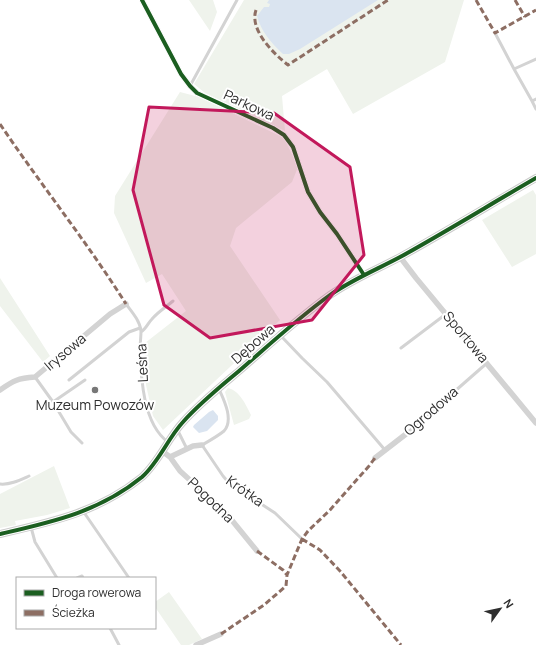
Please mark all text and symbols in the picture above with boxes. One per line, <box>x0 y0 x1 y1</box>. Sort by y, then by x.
street label: Parkowa <box>221 85 278 125</box>
street label: Sportowa <box>439 307 493 366</box>
street label: Dębowa <box>227 319 279 368</box>
street label: Irysowa <box>40 329 90 375</box>
street label: Leśna <box>131 343 152 383</box>
street label: Ogrodowa <box>400 382 462 439</box>
marker: Muzeum Powozów <box>90 385 100 395</box>
place label: Muzeum Powozów <box>36 395 155 414</box>
street label: Krótka <box>223 471 268 510</box>
street label: Pogodna <box>184 473 239 526</box>
legend <box>16 577 156 629</box>
text: Droga rowerowa <box>52 584 141 601</box>
north arrow <box>480 589 520 629</box>
text: N <box>500 596 517 611</box>
text: Ścieżka <box>52 604 95 621</box>

